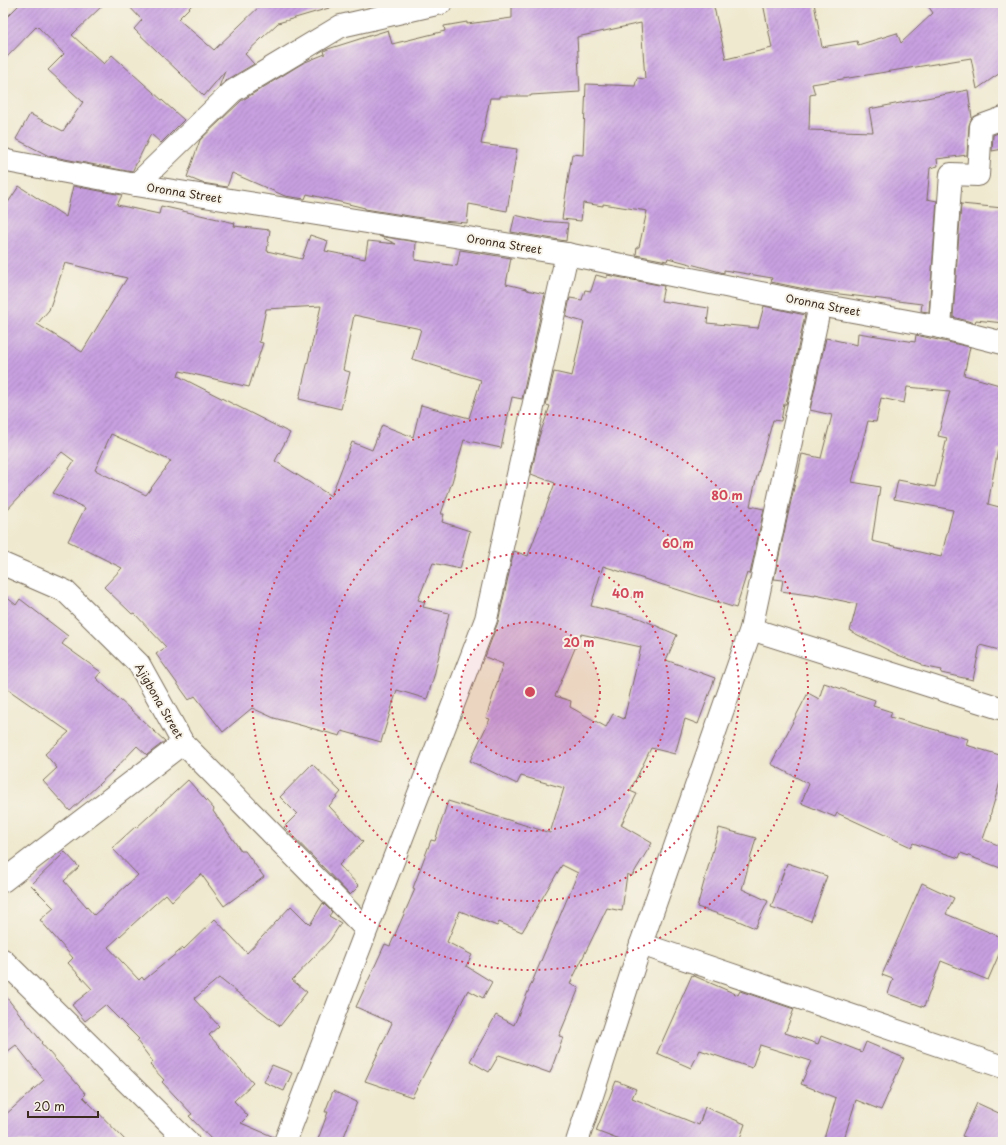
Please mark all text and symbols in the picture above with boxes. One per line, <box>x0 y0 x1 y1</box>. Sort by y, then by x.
street label: Oronna Street <box>145 178 223 207</box>
street label: Oronna Street <box>465 229 543 258</box>
street label: Oronna Street <box>784 289 862 320</box>
text: 80 m <box>711 486 743 504</box>
text: 60 m <box>662 534 694 552</box>
text: 40 m <box>612 584 644 602</box>
text: 20 m <box>563 633 595 651</box>
street label: Ajigbona Street <box>131 660 188 742</box>
centre of rings <box>523 685 537 699</box>
scale bar <box>28 1093 98 1119</box>
text: 20 m <box>34 1097 65 1115</box>

